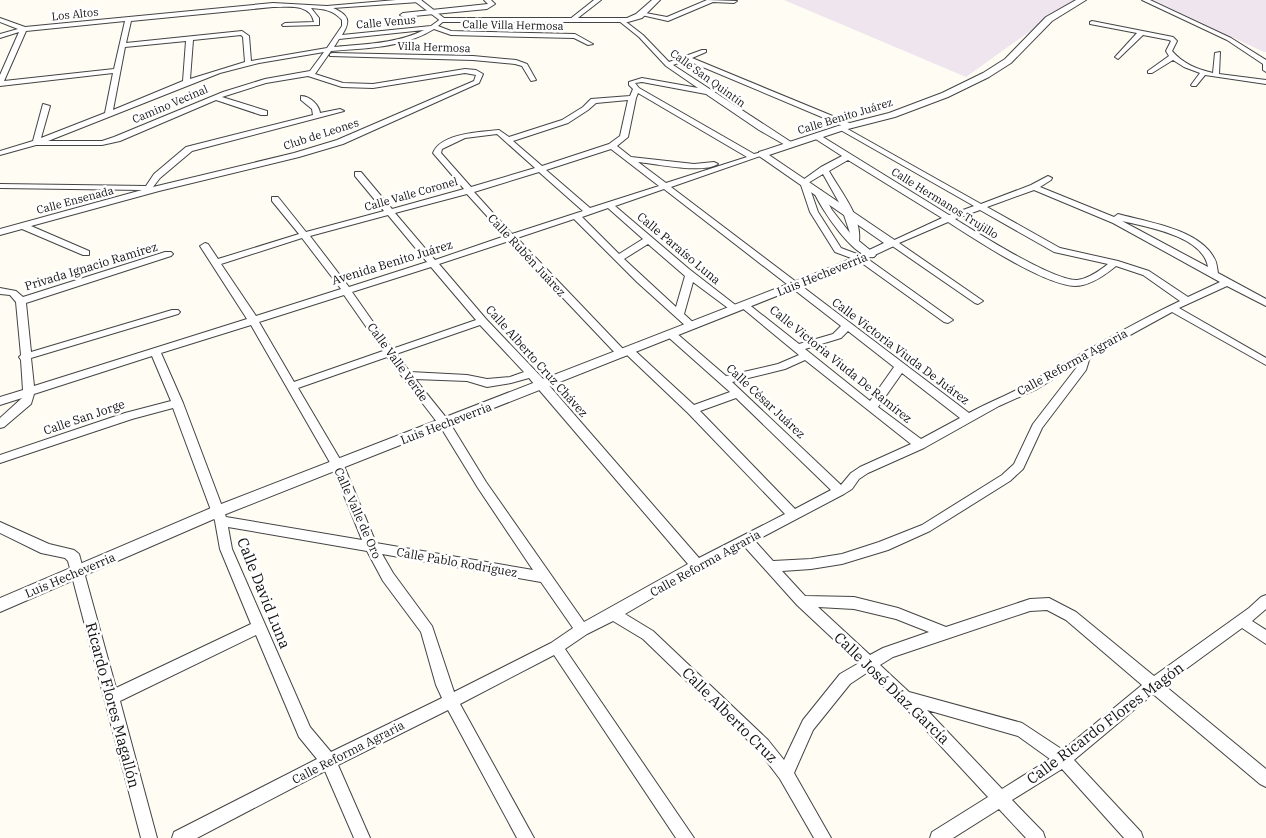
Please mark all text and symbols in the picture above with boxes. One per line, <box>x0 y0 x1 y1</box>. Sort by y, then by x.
street label: Los Altos <box>51 5 99 23</box>
street label: Calle Venus <box>356 12 416 32</box>
street label: Calle Villa Hermosa <box>462 17 564 33</box>
street label: Villa Hermosa <box>397 39 471 55</box>
street label: Calle San Quintín <box>668 46 748 110</box>
street label: Camino Vecinal <box>130 82 210 126</box>
street label: Calle Benito Juárez <box>796 95 895 137</box>
street label: Club de Leones <box>282 115 360 153</box>
street label: Calle Hermanos Trujillo <box>889 164 1001 242</box>
street label: Calle Valle Coronel <box>363 174 459 214</box>
street label: Calle Ensenada <box>35 183 115 217</box>
street label: Calle Paraíso Luna <box>634 209 724 288</box>
street label: Calle Rubén Juárez <box>485 211 569 299</box>
street label: Avenida Benito Juárez <box>330 236 454 288</box>
street label: Privada Ignacio Ramírez <box>23 239 159 293</box>
street label: Luis Hecheverria <box>774 249 870 299</box>
street label: Calle Victoria Viuda De Juárez <box>829 294 973 408</box>
street label: Calle Alberto Cruz Chávez <box>483 302 591 420</box>
street label: Calle Victoria Viuda De Ramírez <box>767 302 915 426</box>
street label: Calle Valle Verde <box>364 320 432 404</box>
street label: Calle Reforma Agraria <box>1014 325 1130 399</box>
street label: Calle César Juárez <box>723 361 809 441</box>
street label: Calle San Jorge <box>41 396 127 438</box>
street label: Luis Hecheverria <box>398 399 494 447</box>
street label: Calle Valle de Oro <box>331 465 385 561</box>
street label: Calle Reforma Agraria <box>647 526 763 600</box>
street label: Calle David Luna <box>233 535 295 651</box>
street label: Calle Pablo Rodríguez <box>395 544 519 580</box>
street label: Luis Hecheverria <box>23 549 118 601</box>
street label: Ricardo Flores Magallón <box>82 620 144 790</box>
street label: Calle José Díaz García <box>830 628 954 748</box>
street label: Calle Ricardo Flores Magón <box>1023 657 1188 788</box>
street label: Calle Alberto Cruz <box>678 663 782 767</box>
street label: Calle Reforma Agraria <box>289 717 407 787</box>

